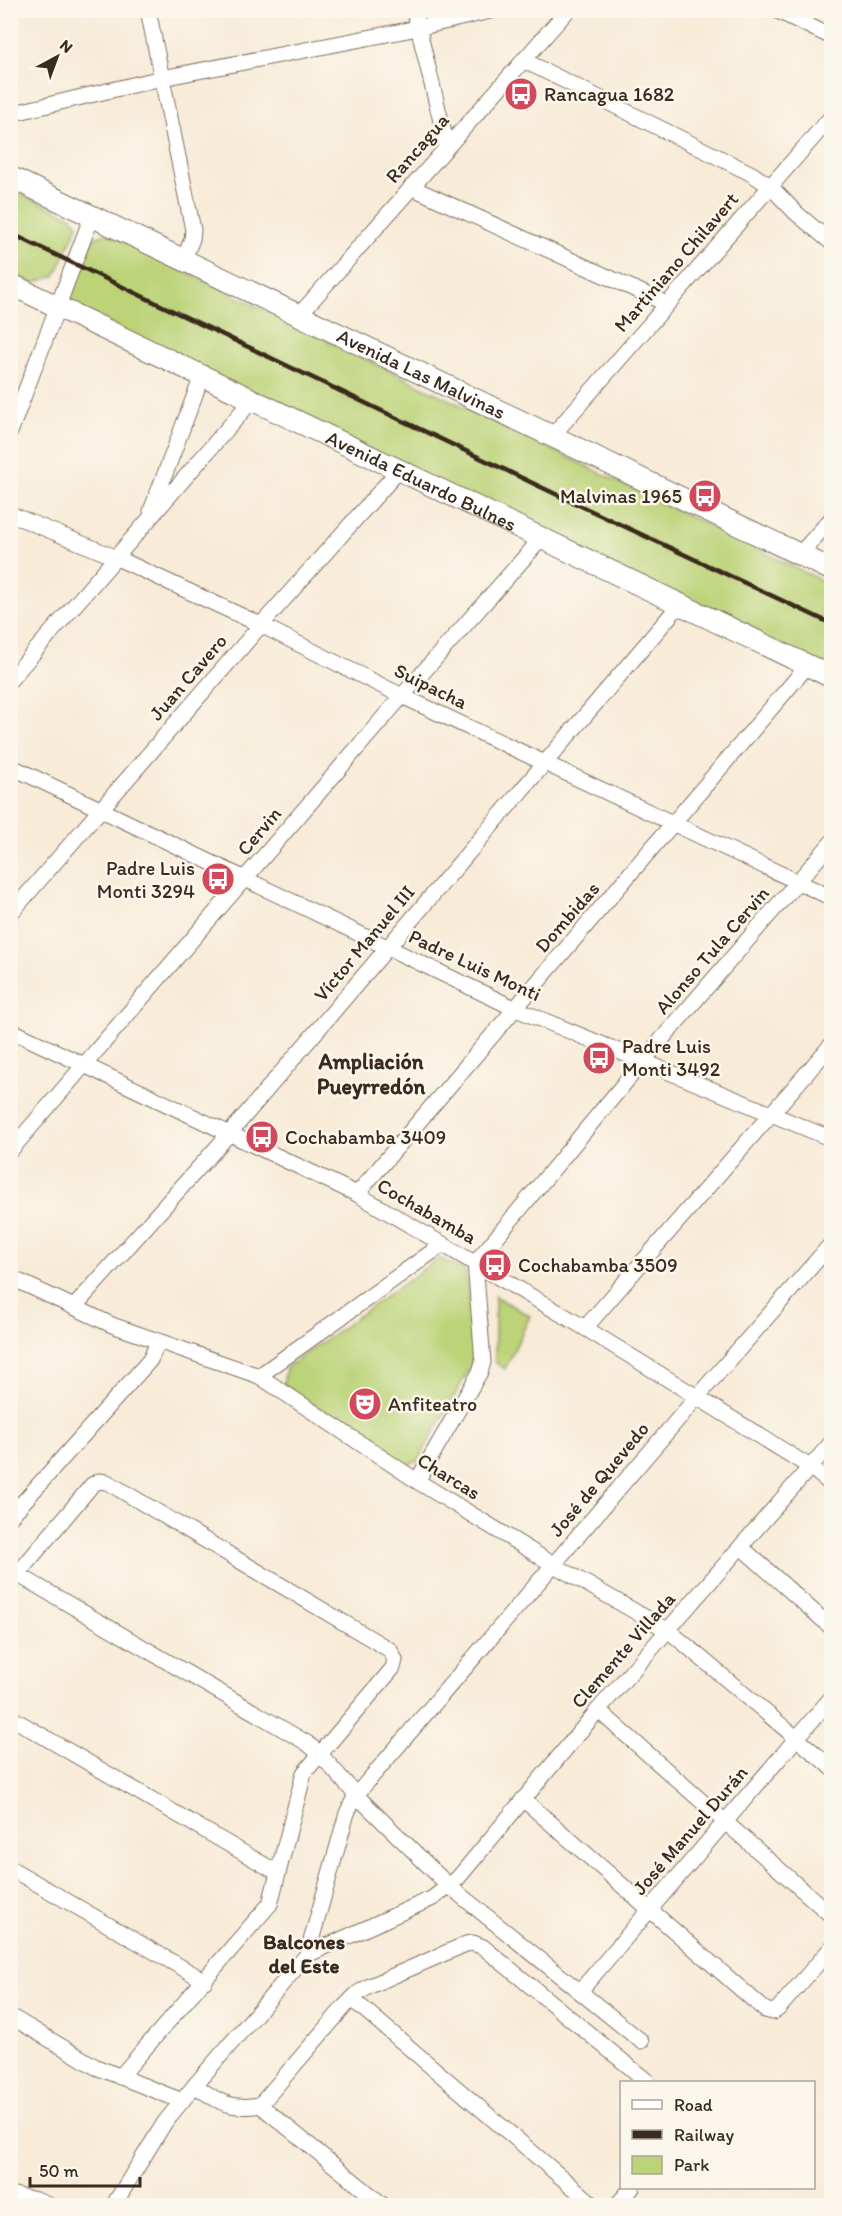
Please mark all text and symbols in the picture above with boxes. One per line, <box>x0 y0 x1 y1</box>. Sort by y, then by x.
north arrow <box>27 27 87 87</box>
text: N <box>56 35 77 57</box>
bus stop icon: Rancagua 1682 <box>503 76 539 112</box>
place label: Rancagua 1682 <box>544 82 675 106</box>
street label: Rancagua <box>380 108 454 188</box>
street label: Martiniano Chilavert <box>609 187 743 337</box>
street label: Avenida Las Malvinas <box>333 323 509 424</box>
street label: Avenida Eduardo Bulnes <box>322 425 520 536</box>
bus stop icon: Malvinas 1965 <box>687 478 723 514</box>
place label: Malvinas 1965 <box>560 484 682 508</box>
street label: Juan Cavero <box>144 629 232 725</box>
street label: Suipacha <box>390 658 472 714</box>
street label: Cervin <box>232 802 286 860</box>
place label: Padre Luis Monti 3294 <box>97 856 195 903</box>
bus stop icon: Padre Luis Monti 3294 <box>200 861 236 897</box>
street label: Dombidas <box>530 877 604 957</box>
street label: Víctor Manuel III <box>308 880 420 1006</box>
street label: Alonso Tula Cervin <box>650 881 774 1019</box>
street label: Padre Luis Monti <box>405 924 545 1006</box>
place label: Padre Luis Monti 3492 <box>622 1034 721 1081</box>
bus stop icon: Padre Luis Monti 3492 <box>581 1040 617 1076</box>
district label: Ampliación Pueyrredón <box>317 1048 425 1100</box>
bus stop icon: Cochabamba 3409 <box>244 1119 280 1155</box>
place label: Cochabamba 3409 <box>285 1125 446 1149</box>
street label: Cochabamba <box>373 1173 482 1249</box>
bus stop icon: Cochabamba 3509 <box>477 1247 513 1283</box>
place label: Cochabamba 3509 <box>518 1253 678 1277</box>
theatre icon: Anfiteatro <box>347 1386 383 1422</box>
place label: Anfiteatro <box>388 1392 477 1416</box>
street label: José de Quevedo <box>544 1417 654 1541</box>
street label: Charcas <box>413 1447 485 1505</box>
street label: Clemente Villada <box>566 1587 680 1713</box>
street label: José Manuel Durán <box>627 1760 753 1899</box>
district label: Balcones del Este <box>263 1929 345 1978</box>
legend <box>620 2081 815 2189</box>
text: Road <box>674 2094 713 2116</box>
text: Railway <box>674 2124 735 2146</box>
scale bar <box>30 2150 140 2188</box>
text: Park <box>674 2154 709 2176</box>
text: 50 m <box>39 2160 79 2182</box>

